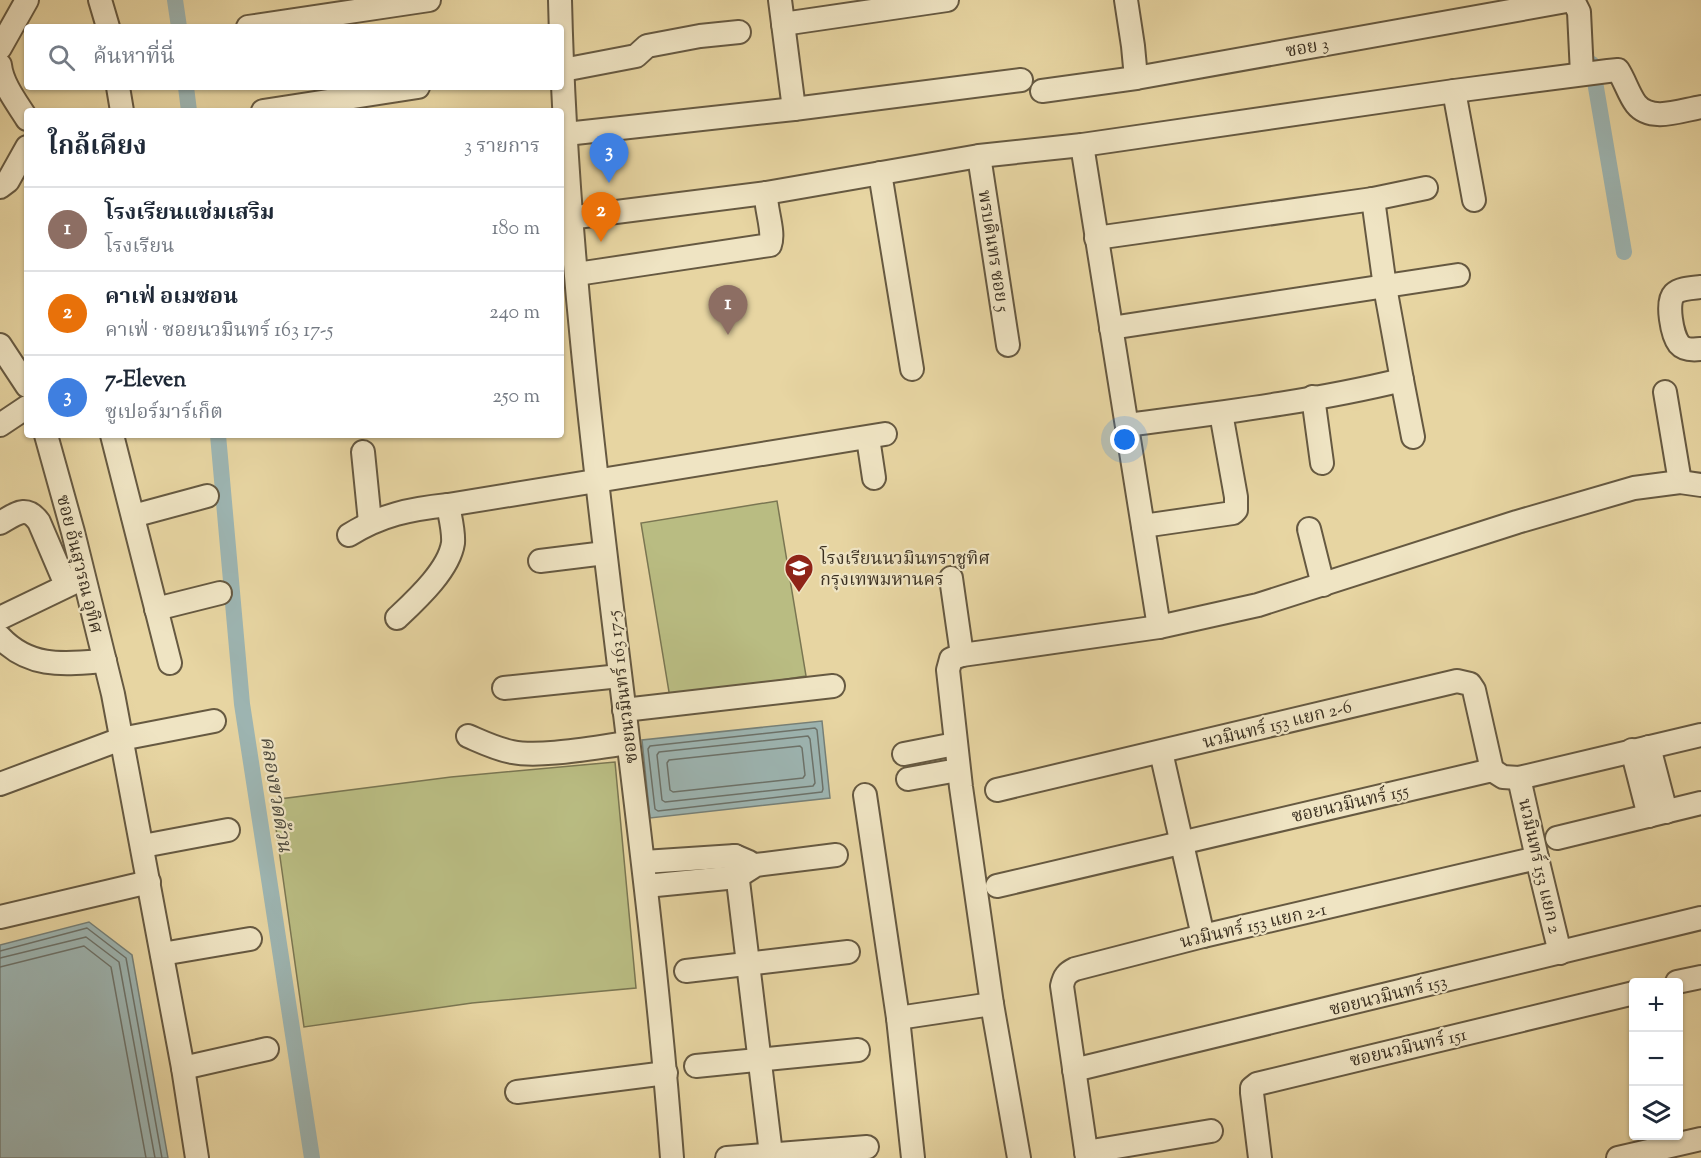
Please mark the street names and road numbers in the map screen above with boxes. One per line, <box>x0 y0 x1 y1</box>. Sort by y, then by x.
street label: ซอย 3 <box>1284 32 1331 66</box>
street label: พรบดินทร ซอย 5 <box>970 188 1015 314</box>
street label: ซอย อ้นสุวรณ อุทิศ <box>48 492 108 637</box>
street label: ซอยนวมินทร์ 163 17-5 <box>602 609 646 765</box>
street label: นวมินทร์ 153 แยก 2-6 <box>1200 695 1355 757</box>
street label: ซอยนวมินทร์ 155 <box>1289 779 1412 831</box>
street label: นวมินทร์ 153 แยก 2 <box>1510 796 1566 937</box>
street label: นวมินทร์ 153 แยก 2-1 <box>1178 897 1329 956</box>
street label: ซอยนวมินทร์ 153 <box>1327 970 1450 1024</box>
street label: ซอยนวมินทร์ 151 <box>1347 1023 1469 1075</box>

